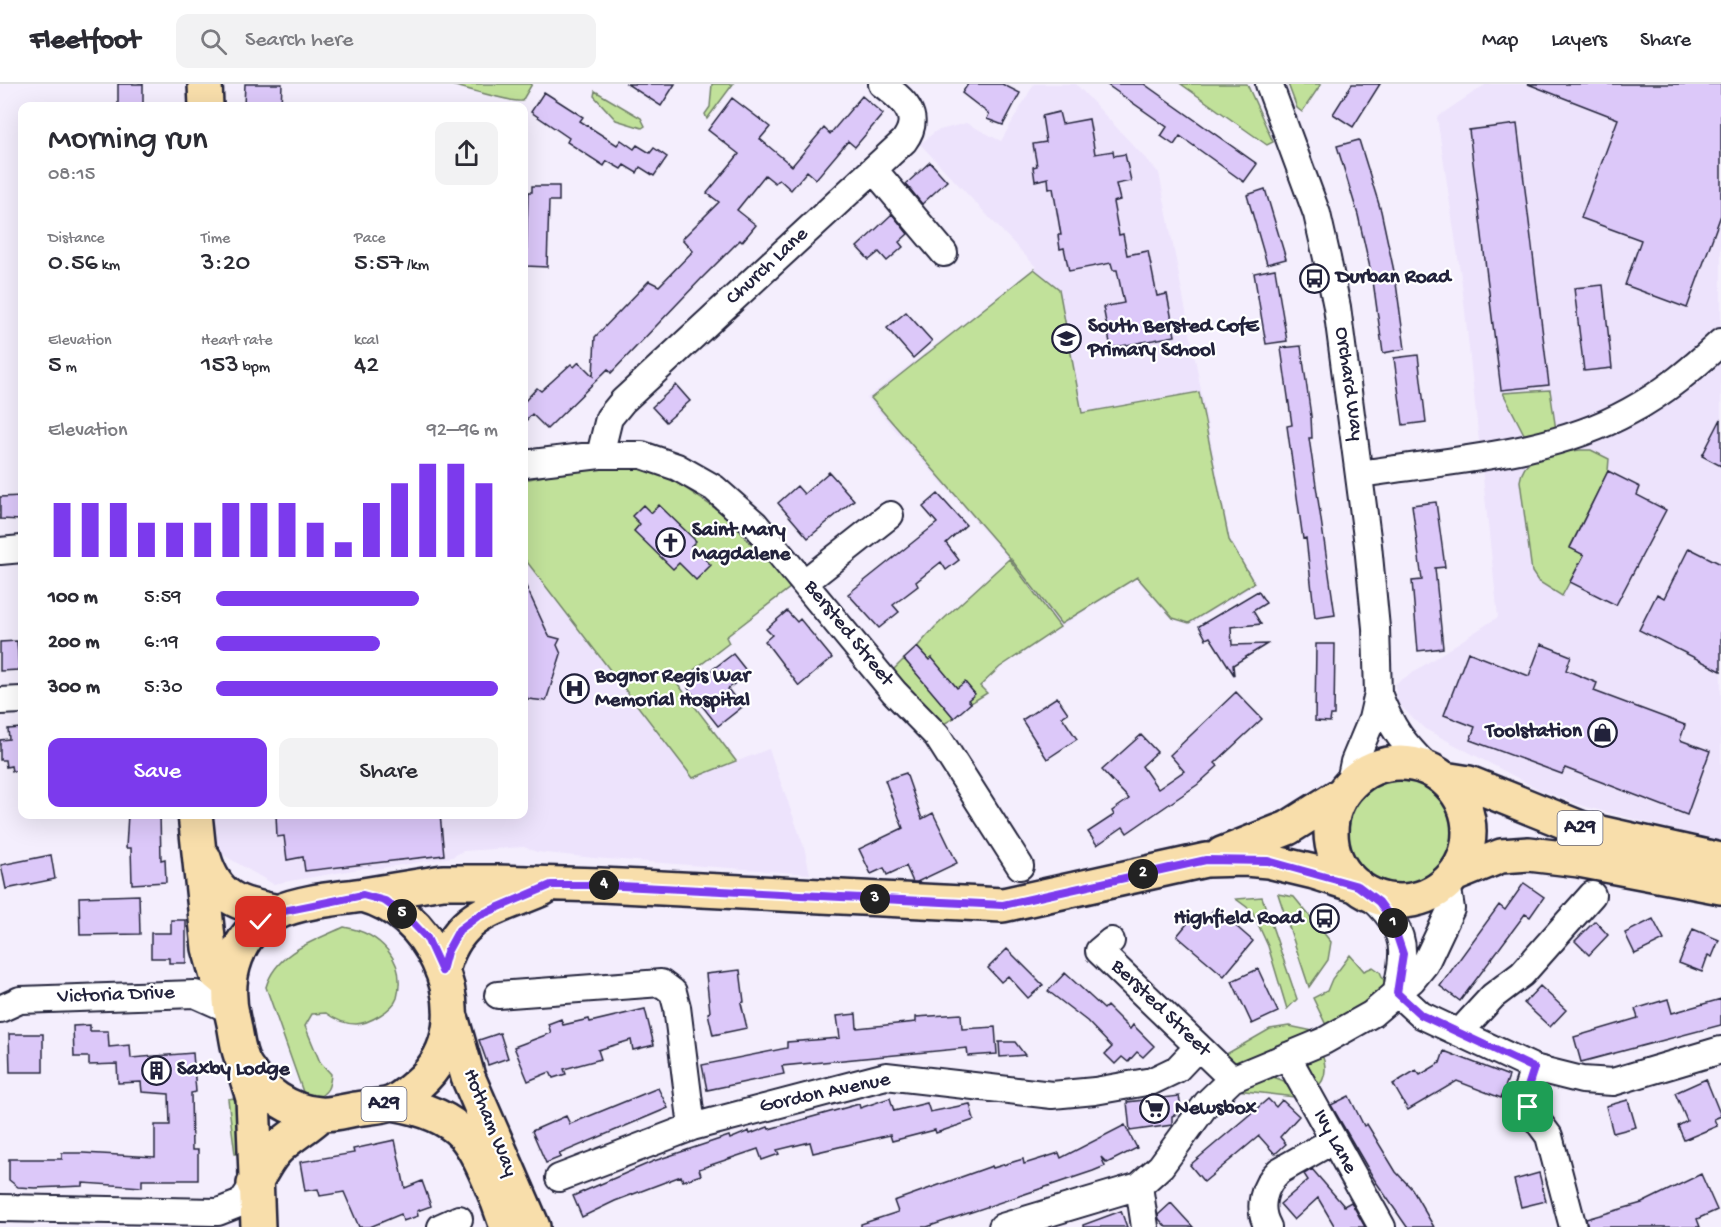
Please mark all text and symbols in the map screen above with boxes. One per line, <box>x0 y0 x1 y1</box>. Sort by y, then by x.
search box <box>176 14 596 68</box>
text: Fleetfoot <box>30 25 140 58</box>
icon: search <box>197 25 230 58</box>
text: Search here <box>245 28 353 54</box>
text: Map <box>1482 29 1518 54</box>
text: Layers <box>1551 29 1607 54</box>
text: Share <box>1640 29 1691 54</box>
text: Morning run <box>48 122 208 160</box>
button: share <box>435 122 498 185</box>
text: 08:15 <box>48 164 95 187</box>
street label: Church Lane <box>722 222 815 311</box>
text: Distance <box>48 230 105 249</box>
text: Time <box>201 230 230 249</box>
text: Pace <box>354 230 385 249</box>
text: 0.56 <box>48 249 98 280</box>
text: 3:20 <box>201 249 250 280</box>
text: 5:57 <box>354 249 403 280</box>
text: km <box>98 257 120 276</box>
text: /km <box>403 257 429 276</box>
bus stop icon: Durban Road <box>1299 262 1331 294</box>
place label: Durban Road <box>1334 266 1453 291</box>
place label: South Bersted CofE Primary School <box>1087 315 1260 364</box>
school or university icon: South Bersted CofE Primary School <box>1051 323 1083 355</box>
street label: Orchard Way <box>1328 325 1368 443</box>
text: Elevation <box>48 332 112 351</box>
text: Heart rate <box>201 332 273 351</box>
text: kcal <box>354 332 379 351</box>
text: 5 <box>48 351 62 382</box>
text: 153 <box>201 351 239 382</box>
text: 42 <box>354 351 379 382</box>
text: m <box>62 359 77 378</box>
text: bpm <box>239 359 270 378</box>
text: Elevation <box>48 420 128 443</box>
text: 92–96 m <box>427 420 498 443</box>
place label: Saint Mary Magdalene <box>692 519 792 568</box>
church icon: Saint Mary Magdalene <box>655 527 687 559</box>
street label: Bersted Street <box>797 575 900 694</box>
text: 100 m <box>48 587 98 610</box>
text: 5:59 <box>144 587 181 610</box>
text: 200 m <box>48 632 99 655</box>
text: 6:19 <box>144 632 179 655</box>
place label: Bognor Regis War Memorial Hospital <box>594 665 752 714</box>
hospital icon: Bognor Regis War Memorial Hospital <box>558 673 590 705</box>
text: 300 m <box>48 677 100 700</box>
text: 5:30 <box>144 677 183 700</box>
shop icon: Toolstation <box>1587 716 1619 748</box>
place label: Toolstation <box>1484 720 1583 745</box>
button: Save <box>48 738 267 807</box>
button: Share <box>279 738 498 807</box>
road number: A29 <box>1558 811 1602 845</box>
pin: 2 <box>1128 859 1158 889</box>
text: 2 <box>1139 864 1147 883</box>
pin: 4 <box>589 870 619 900</box>
text: 4 <box>600 875 608 894</box>
pin: 3 <box>860 884 890 914</box>
text: 3 <box>871 889 879 908</box>
pin <box>235 896 286 947</box>
pin: 5 <box>387 899 417 929</box>
bus stop icon: Highfield Road <box>1308 903 1340 935</box>
text: 5 <box>398 904 406 923</box>
icon: check <box>244 905 277 938</box>
place label: Highfield Road <box>1174 907 1306 932</box>
pin: 1 <box>1378 908 1408 938</box>
text: 1 <box>1390 913 1396 932</box>
street label: Bersted Street <box>1104 954 1217 1065</box>
street label: Victoria Drive <box>56 981 176 1011</box>
building icon: Saxby Lodge <box>140 1054 172 1086</box>
place label: Saxby Lodge <box>177 1058 291 1083</box>
street label: Hotham Way <box>456 1065 522 1181</box>
street label: Gordon Avenue <box>757 1068 894 1120</box>
pin <box>1502 1081 1553 1132</box>
road number: A29 <box>362 1087 406 1121</box>
icon: arrive <box>1511 1090 1544 1123</box>
supermarket icon: Newsbox <box>1138 1093 1170 1125</box>
place label: Newsbox <box>1175 1097 1258 1122</box>
street label: Ivy Lane <box>1306 1105 1362 1180</box>

